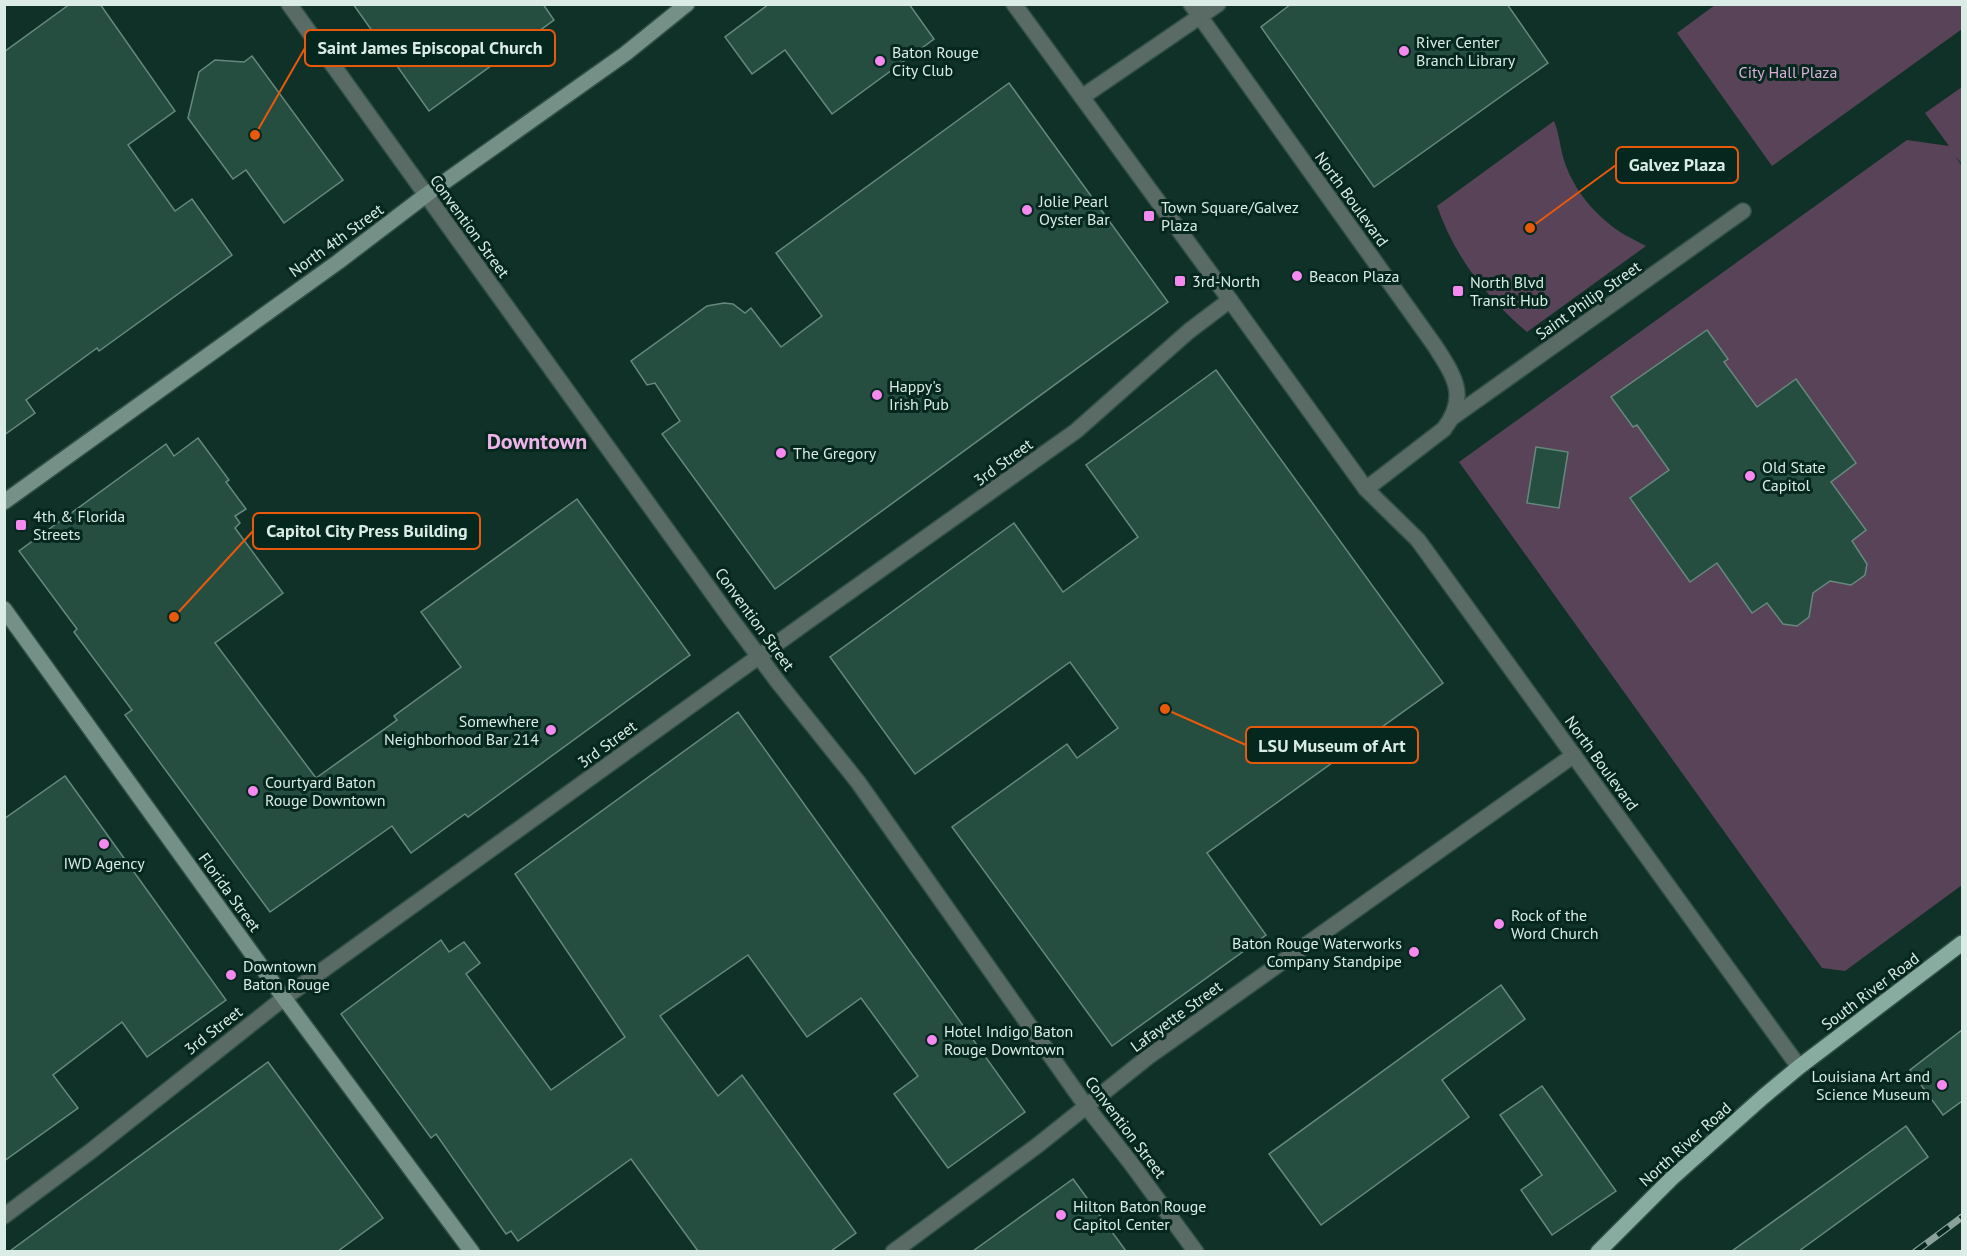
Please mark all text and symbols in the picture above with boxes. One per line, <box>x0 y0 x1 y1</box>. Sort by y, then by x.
callout: Saint James Episcopal Church <box>305 30 555 66</box>
place label: River Center Branch Library <box>1416 32 1516 70</box>
text: Saint James Episcopal Church <box>317 36 543 59</box>
place label: Baton Rouge City Club <box>892 42 979 80</box>
marker: River Center Branch Library <box>1397 44 1411 58</box>
marker: Baton Rouge City Club <box>873 54 887 68</box>
park label: City Hall Plaza <box>1739 62 1837 82</box>
callout: Galvez Plaza <box>1616 147 1738 183</box>
street label: North Boulevard <box>1311 148 1393 250</box>
text: Galvez Plaza <box>1629 153 1725 176</box>
street label: Convention Street <box>426 171 514 282</box>
place label: Jolie Pearl Oyster Bar <box>1038 191 1110 229</box>
place label: Town Square/Galvez Plaza <box>1161 197 1299 235</box>
street label: North 4th Street <box>285 199 388 281</box>
marker: Jolie Pearl Oyster Bar <box>1020 203 1034 217</box>
marker: Town Square/Galvez Plaza <box>1142 209 1156 223</box>
street label: Saint Philip Street <box>1532 256 1645 344</box>
place label: Beacon Plaza <box>1309 266 1400 286</box>
marker: Beacon Plaza <box>1290 269 1304 283</box>
place label: 3rd-North <box>1192 271 1260 291</box>
place label: North Blvd Transit Hub <box>1470 272 1548 310</box>
marker: 3rd-North <box>1173 274 1187 288</box>
marker: North Blvd Transit Hub <box>1451 284 1465 298</box>
place label: Happy's Irish Pub <box>889 376 949 414</box>
marker: Happy's Irish Pub <box>870 388 884 402</box>
district label: Downtown <box>487 427 587 455</box>
street label: 3rd Street <box>970 434 1037 490</box>
place label: The Gregory <box>793 443 877 463</box>
marker: The Gregory <box>774 446 788 460</box>
place label: Old State Capitol <box>1762 457 1826 495</box>
marker: Old State Capitol <box>1743 469 1757 483</box>
place label: 4th & Florida Streets <box>33 506 125 544</box>
callout: Capitol City Press Building <box>253 513 480 549</box>
marker: 4th & Florida Streets <box>14 518 28 532</box>
text: Capitol City Press Building <box>266 519 468 542</box>
street label: Convention Street <box>711 564 799 675</box>
place label: Somewhere Neighborhood Bar 214 <box>384 711 539 749</box>
street label: North Boulevard <box>1561 712 1643 814</box>
street label: 3rd Street <box>574 716 641 772</box>
marker: Somewhere Neighborhood Bar 214 <box>544 723 558 737</box>
callout: LSU Museum of Art <box>1246 727 1418 763</box>
text: LSU Museum of Art <box>1258 734 1406 757</box>
place label: Courtyard Baton Rouge Downtown <box>265 772 385 810</box>
marker: Courtyard Baton Rouge Downtown <box>246 784 260 798</box>
marker: IWD Agency <box>97 837 111 851</box>
street label: Florida Street <box>195 849 266 936</box>
place label: IWD Agency <box>63 853 145 873</box>
place label: Rock of the Word Church <box>1511 905 1598 943</box>
marker: Rock of the Word Church <box>1492 917 1506 931</box>
place label: Baton Rouge Waterworks Company Standpipe <box>1232 933 1402 971</box>
marker: Baton Rouge Waterworks Company Standpipe <box>1407 945 1421 959</box>
street label: South River Road <box>1817 948 1923 1034</box>
place label: Downtown Baton Rouge <box>243 956 330 994</box>
marker: Downtown Baton Rouge <box>224 968 238 982</box>
street label: Lafayette Street <box>1126 976 1226 1056</box>
street label: 3rd Street <box>180 1001 246 1059</box>
place label: Hotel Indigo Baton Rouge Downtown <box>944 1021 1073 1059</box>
marker: Hotel Indigo Baton Rouge Downtown <box>925 1033 939 1047</box>
place label: Louisiana Art and Science Museum <box>1812 1066 1930 1104</box>
street label: Convention Street <box>1081 1072 1171 1182</box>
marker: Louisiana Art and Science Museum <box>1935 1078 1949 1092</box>
street label: North River Road <box>1635 1097 1735 1191</box>
place label: Hilton Baton Rouge Capitol Center <box>1073 1196 1206 1234</box>
marker: Hilton Baton Rouge Capitol Center <box>1054 1208 1068 1222</box>

